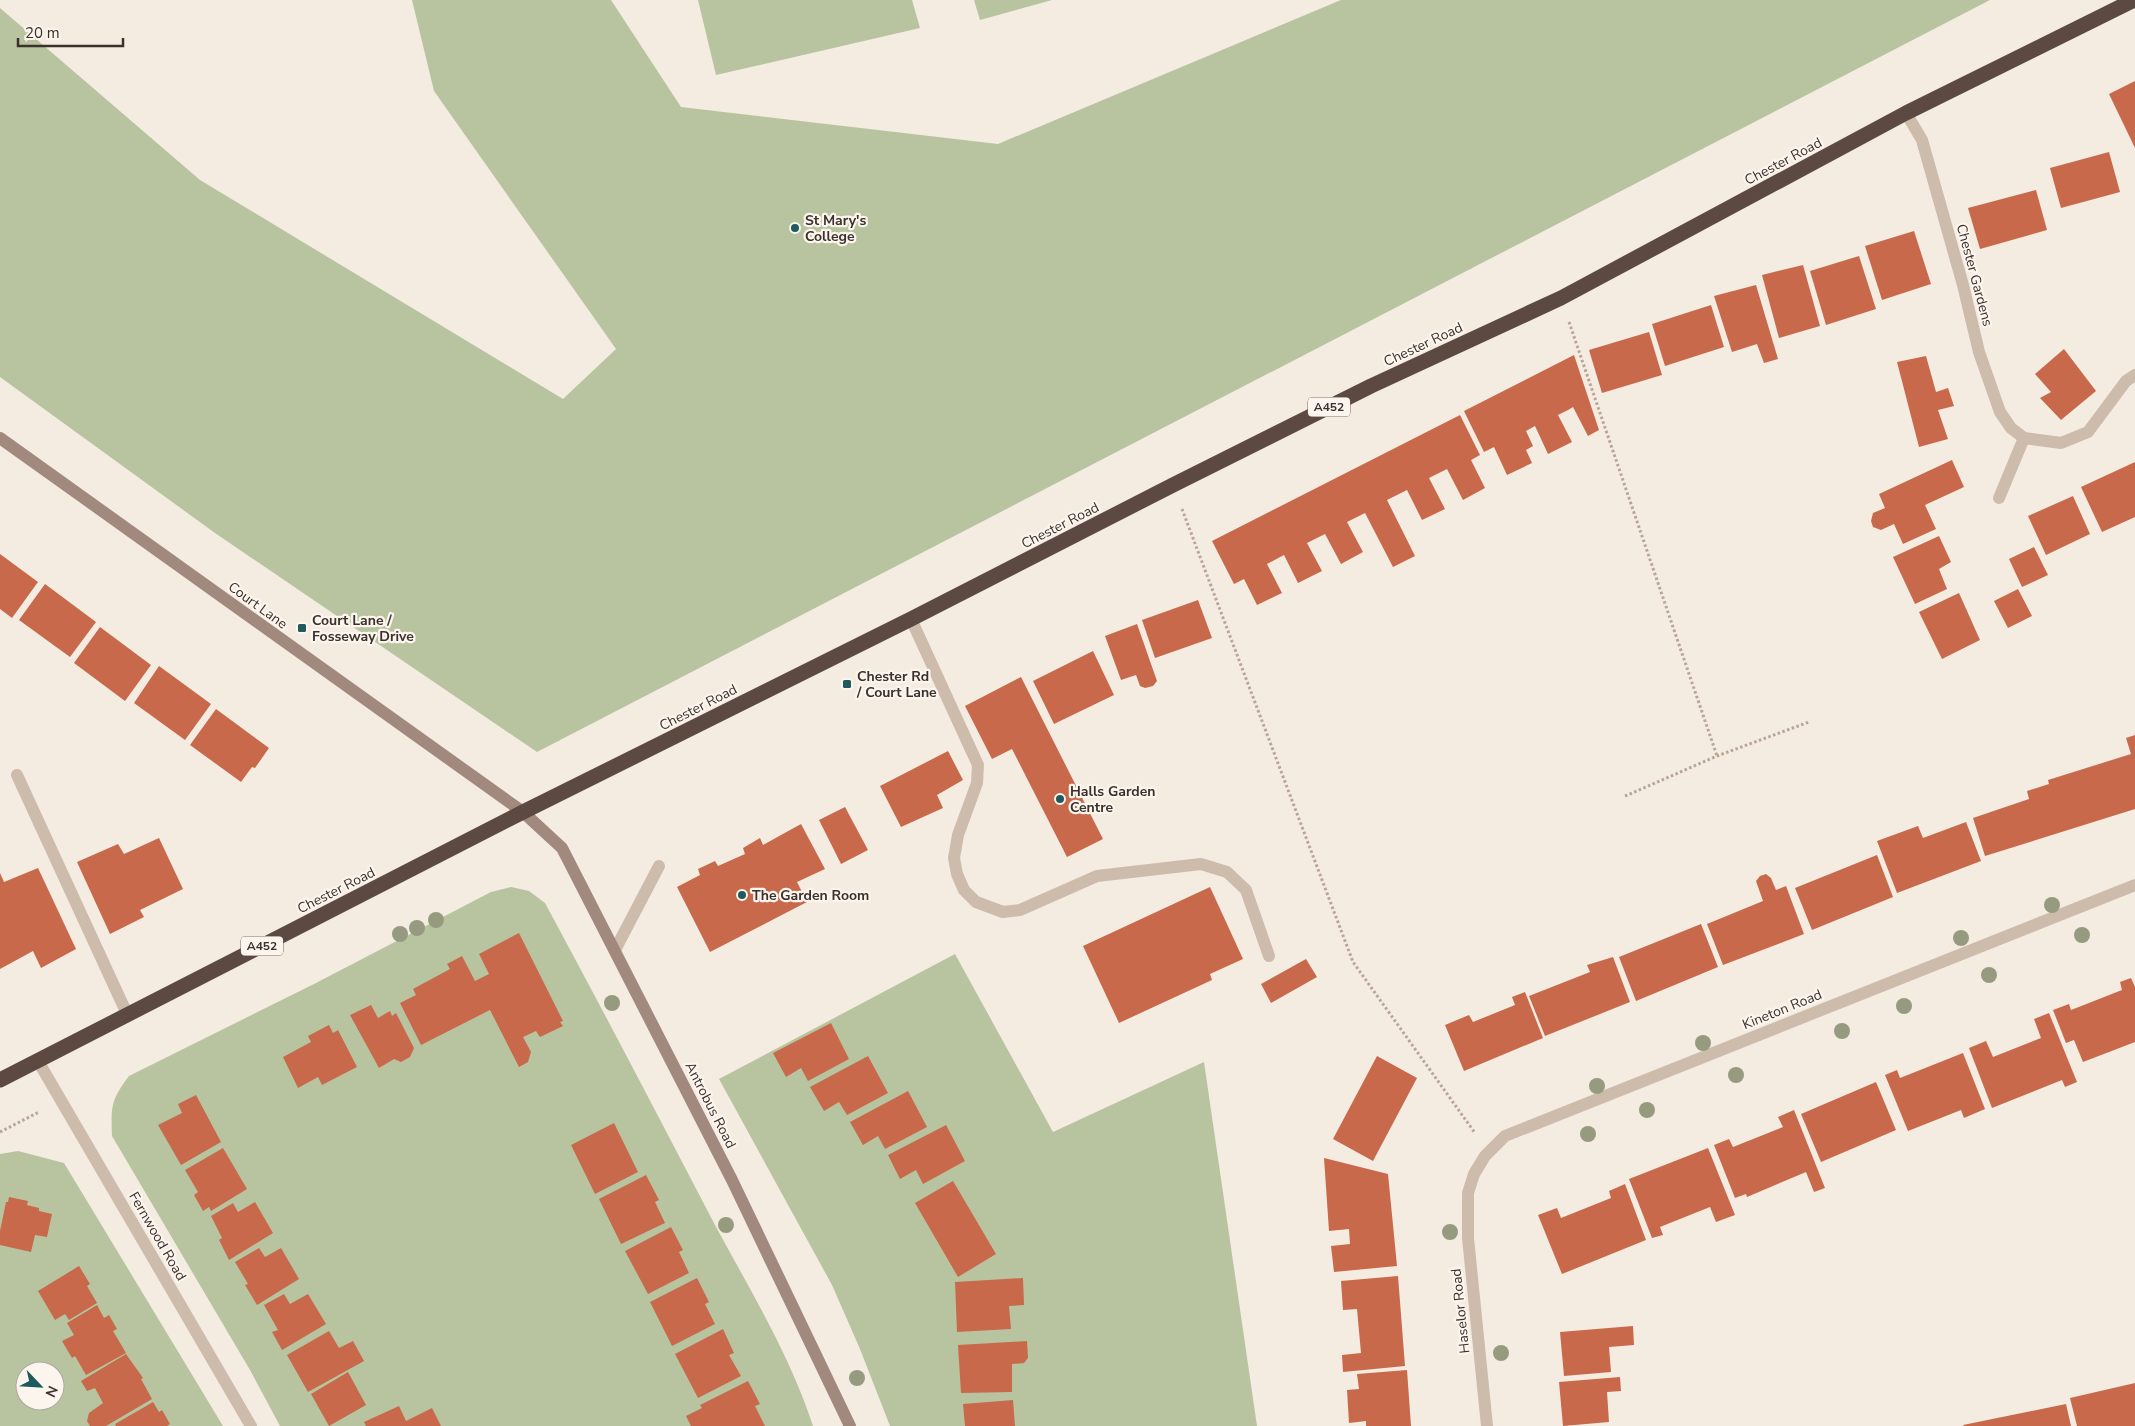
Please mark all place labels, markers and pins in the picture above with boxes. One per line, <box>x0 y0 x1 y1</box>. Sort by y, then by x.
place label: St Mary's College <box>805 211 866 246</box>
marker: St Mary's College <box>789 222 801 234</box>
place label: Court Lane / Fosseway Drive <box>312 611 414 646</box>
marker: Court Lane / Fosseway Drive <box>296 622 308 634</box>
place label: Chester Rd / Court Lane <box>856 667 937 702</box>
marker: Chester Rd / Court Lane <box>841 678 853 690</box>
place label: Halls Garden Centre <box>1070 782 1155 817</box>
marker: Halls Garden Centre <box>1054 793 1066 805</box>
place label: The Garden Room <box>752 886 869 905</box>
marker: The Garden Room <box>736 889 748 901</box>

